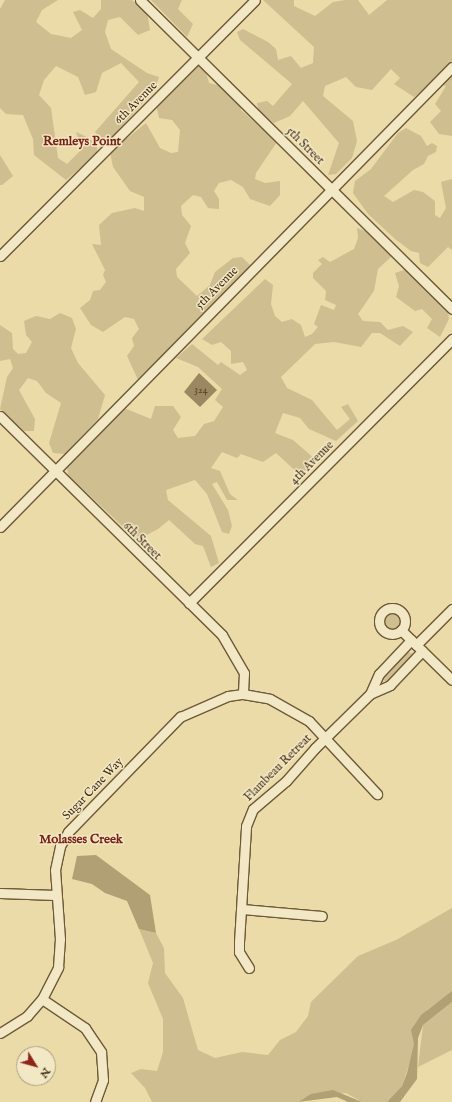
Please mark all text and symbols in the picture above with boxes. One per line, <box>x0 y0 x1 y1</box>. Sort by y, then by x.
street label: 6th Avenue <box>112 79 160 127</box>
street label: 5th Street <box>283 124 327 168</box>
district label: Remleys Point <box>43 134 121 150</box>
street label: 5th Avenue <box>193 264 241 312</box>
house number: 324 <box>194 385 208 397</box>
street label: 4th Avenue <box>287 438 337 488</box>
street label: 6th Street <box>120 519 164 563</box>
street label: Flambeau Retreat <box>241 731 315 805</box>
street label: Sugar Cane Way <box>60 755 126 823</box>
district label: Molasses Creek <box>39 832 123 848</box>
north arrow <box>16 1046 56 1086</box>
text: N <box>36 1065 53 1081</box>

